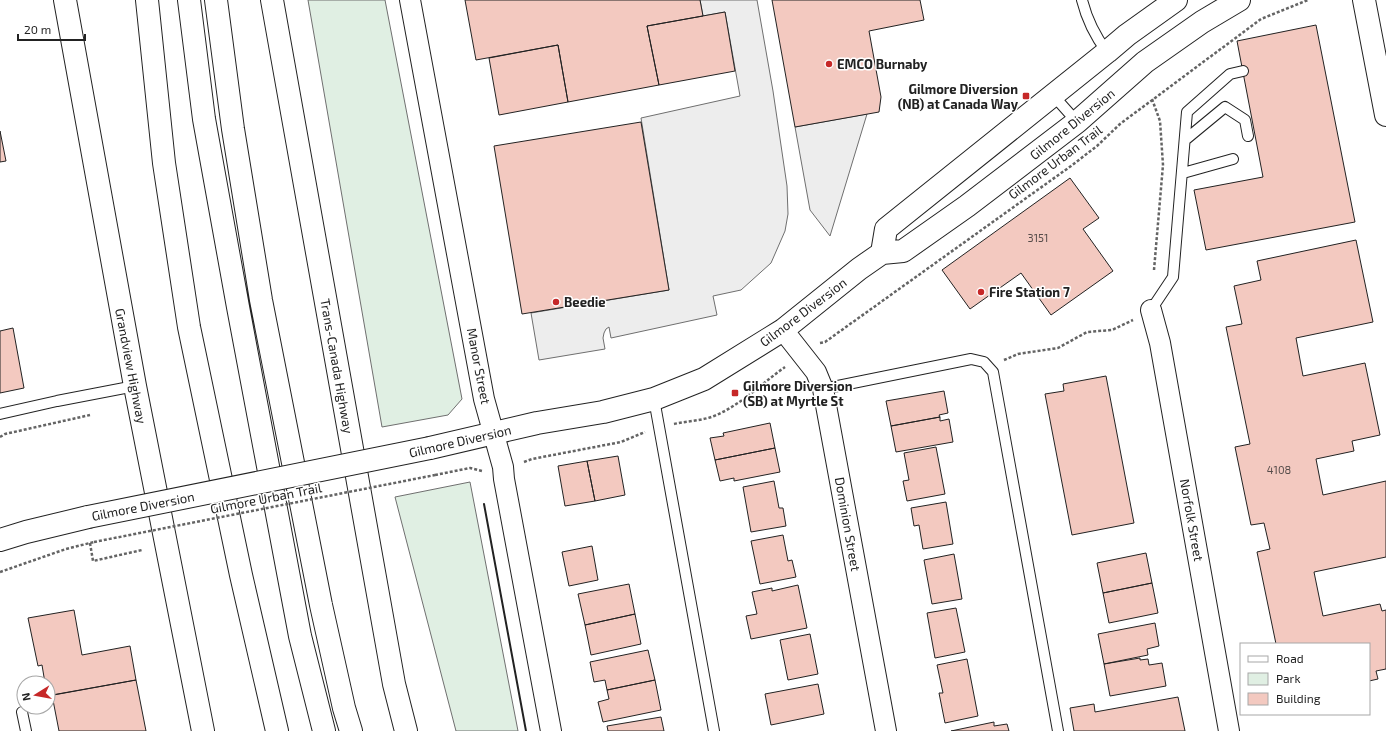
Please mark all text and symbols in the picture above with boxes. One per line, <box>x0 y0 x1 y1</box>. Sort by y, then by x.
scale bar <box>18 16 85 42</box>
text: 20 m <box>24 22 51 36</box>
place label: EMCO Burnaby <box>837 56 928 72</box>
marker: EMCO Burnaby <box>824 59 834 69</box>
place label: Gilmore Diversion (NB) at Canada Way <box>898 81 1019 112</box>
street label: Gilmore Diversion <box>1026 85 1118 163</box>
marker: Gilmore Diversion (NB) at Canada Way <box>1021 91 1031 101</box>
street label: Gilmore Urban Trail <box>1005 121 1105 202</box>
house number: 3151 <box>1028 231 1048 244</box>
street label: Gilmore Diversion <box>756 274 850 350</box>
place label: Fire Station 7 <box>989 284 1070 300</box>
marker: Fire Station 7 <box>976 287 986 297</box>
place label: Beedie <box>564 294 606 310</box>
street label: Trans-Canada Highway <box>317 297 357 435</box>
marker: Beedie <box>551 297 561 307</box>
street label: Grandview Highway <box>112 307 150 425</box>
street label: Manor Street <box>464 326 494 406</box>
place label: Gilmore Diversion (SB) at Myrtle St <box>743 378 853 409</box>
marker: Gilmore Diversion (SB) at Myrtle St <box>730 388 740 398</box>
street label: Gilmore Diversion <box>407 421 513 461</box>
house number: 4108 <box>1267 463 1291 476</box>
street label: Dominion Street <box>832 476 864 572</box>
street label: Norfolk Street <box>1177 478 1207 562</box>
street label: Gilmore Urban Trail <box>209 479 323 517</box>
street label: Gilmore Diversion <box>90 488 196 524</box>
legend <box>1240 643 1370 715</box>
text: Road <box>1276 651 1304 665</box>
text: Park <box>1276 671 1301 685</box>
north arrow <box>16 675 56 715</box>
text: Building <box>1276 691 1321 705</box>
text: N <box>19 692 33 702</box>

